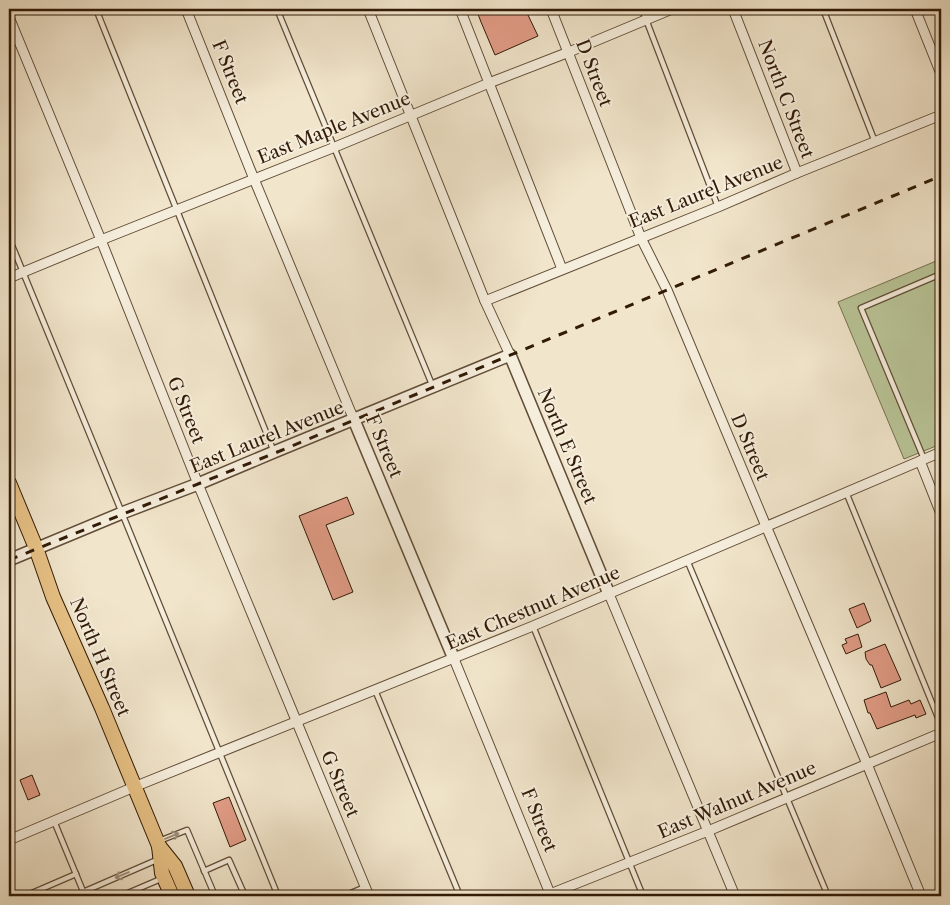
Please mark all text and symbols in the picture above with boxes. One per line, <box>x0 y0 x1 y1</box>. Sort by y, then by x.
street label: D Street <box>571 36 617 110</box>
street label: F Street <box>207 37 253 108</box>
street label: North C Street <box>753 37 819 162</box>
street label: East Maple Avenue <box>254 87 414 169</box>
street label: East Laurel Avenue <box>626 151 786 233</box>
street label: G Street <box>163 373 210 447</box>
street label: North E Street <box>533 385 602 508</box>
street label: East Laurel Avenue <box>187 396 347 478</box>
street label: D Street <box>726 410 774 484</box>
street label: F Street <box>361 411 407 482</box>
street label: East Chestnut Avenue <box>443 561 623 655</box>
street label: North H Street <box>65 594 135 720</box>
street label: G Street <box>316 747 364 821</box>
street label: East Walnut Avenue <box>655 757 819 843</box>
street label: F Street <box>516 785 562 856</box>
one-way arrow <box>165 830 180 839</box>
one-way arrow <box>115 871 130 881</box>

